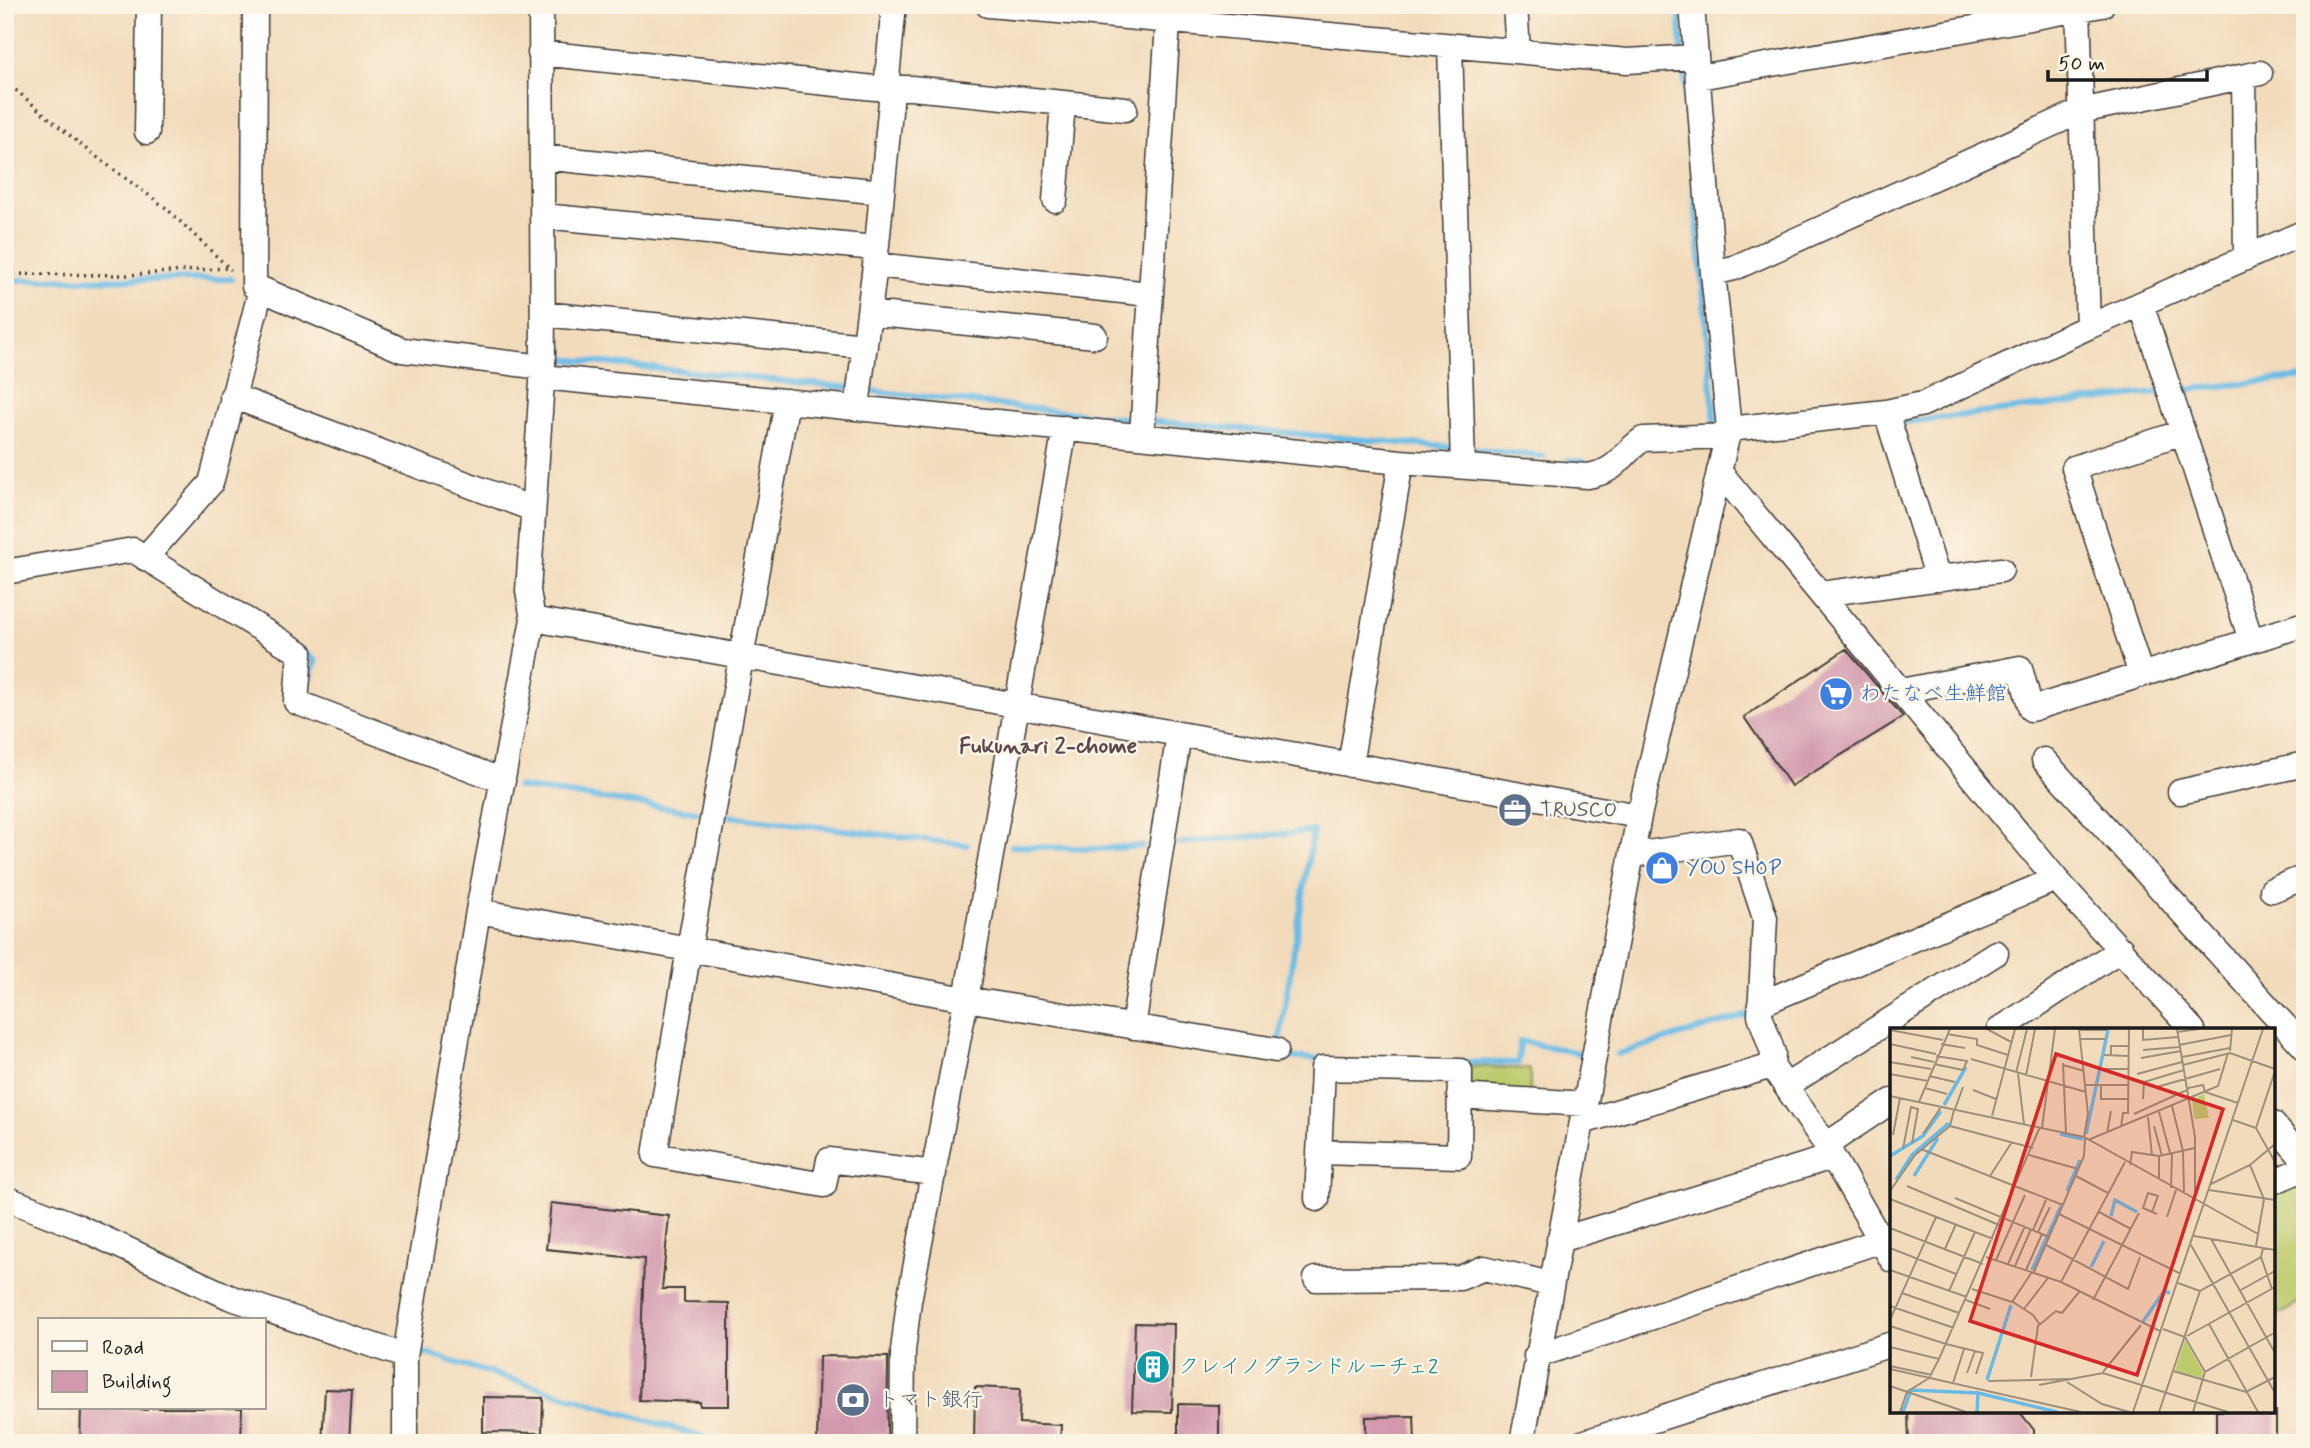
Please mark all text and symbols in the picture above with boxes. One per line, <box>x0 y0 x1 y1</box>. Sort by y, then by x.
scale bar <box>2048 38 2207 82</box>
text: 50 m <box>2058 50 2105 78</box>
supermarket icon: わたなべ生鮮館 <box>1817 675 1855 713</box>
place label: わたなべ生鮮館 <box>1860 680 2007 708</box>
district label: Fukunari 2-chome <box>959 732 1137 762</box>
office icon: TRUSCO <box>1496 791 1534 829</box>
place label: TRUSCO <box>1540 796 1617 824</box>
shop icon: YOU SHOP <box>1643 849 1681 887</box>
place label: YOU SHOP <box>1686 854 1782 882</box>
inset map <box>1890 1028 2275 1413</box>
legend <box>38 1318 266 1410</box>
text: Road <box>102 1334 144 1362</box>
building icon: クレイノグランドルーチェ2 <box>1134 1348 1172 1386</box>
place label: クレイノグランドルーチェ2 <box>1178 1353 1438 1381</box>
text: Building <box>102 1368 172 1398</box>
bank icon: トマト銀行 <box>834 1381 872 1419</box>
place label: トマト銀行 <box>878 1386 983 1414</box>

